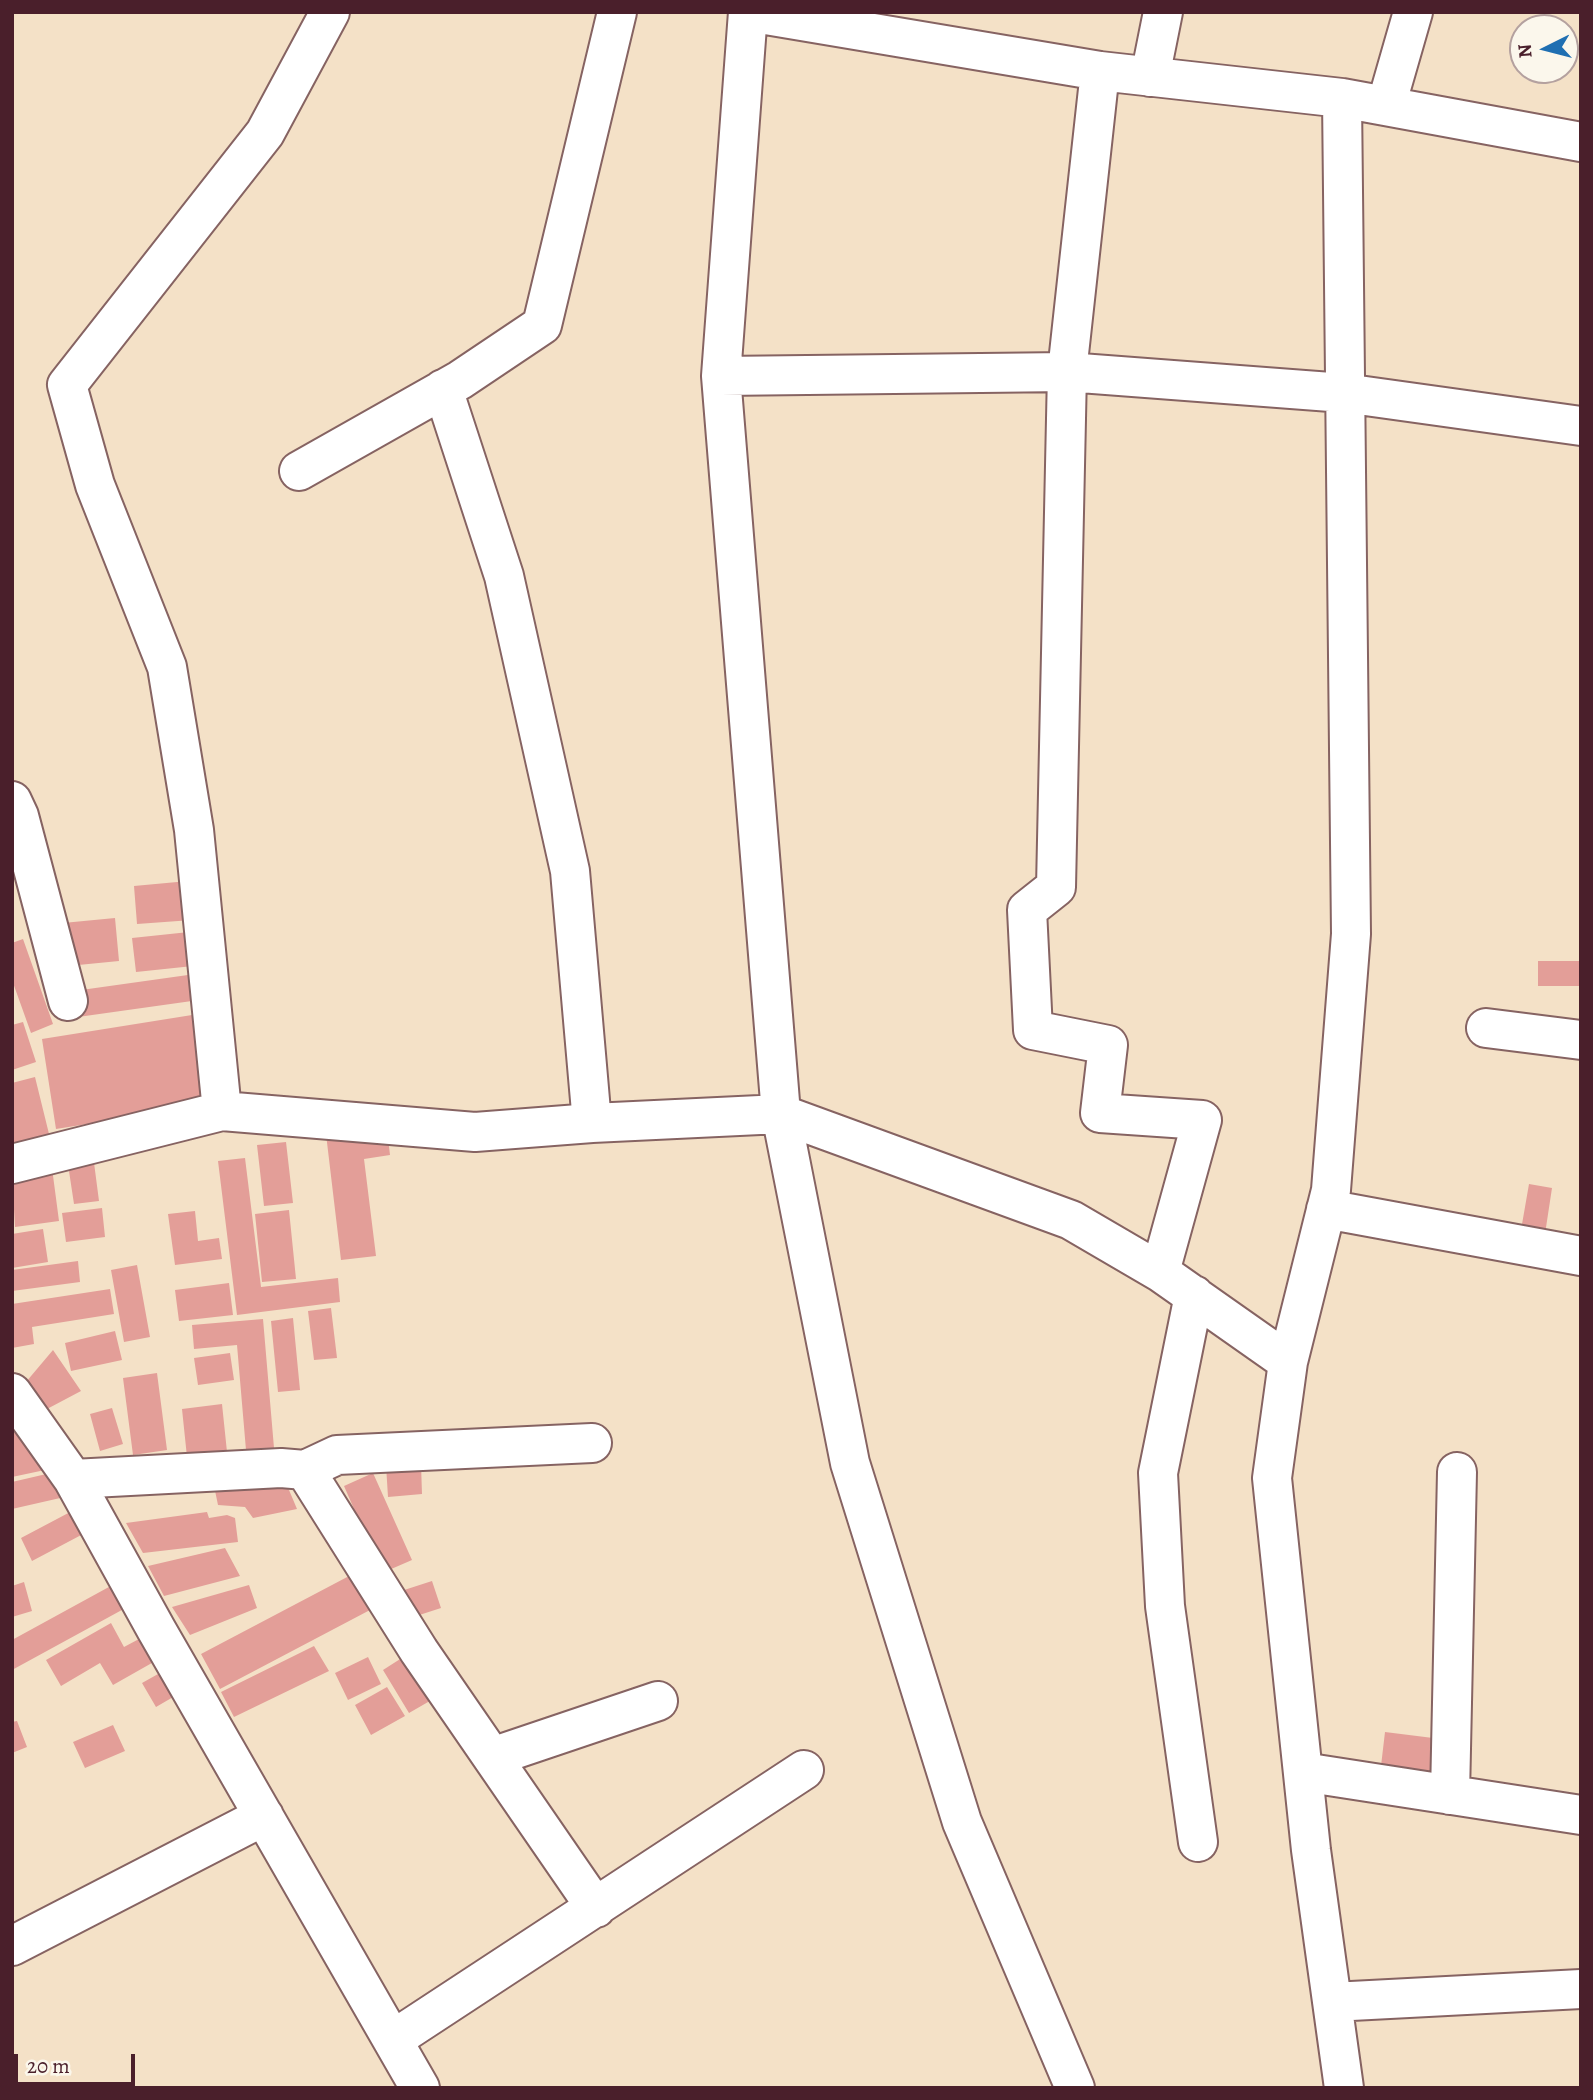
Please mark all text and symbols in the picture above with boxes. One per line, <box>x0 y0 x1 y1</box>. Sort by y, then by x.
north arrow <box>1509 14 1579 84</box>
text: N <box>1511 43 1539 59</box>
scale bar <box>18 2040 138 2084</box>
text: 20 m <box>27 2052 70 2080</box>

